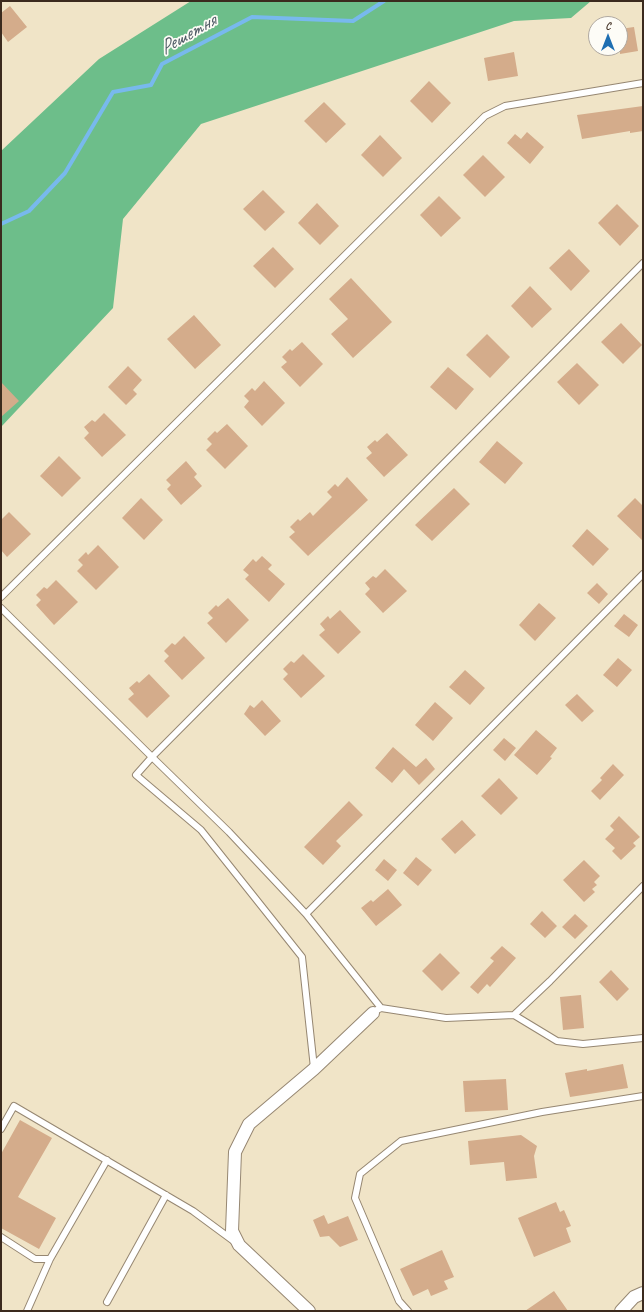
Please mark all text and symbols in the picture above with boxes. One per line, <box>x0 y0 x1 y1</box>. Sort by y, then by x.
water label: Решетня <box>156 9 220 61</box>
north arrow <box>588 16 628 56</box>
text: С <box>605 18 611 32</box>

